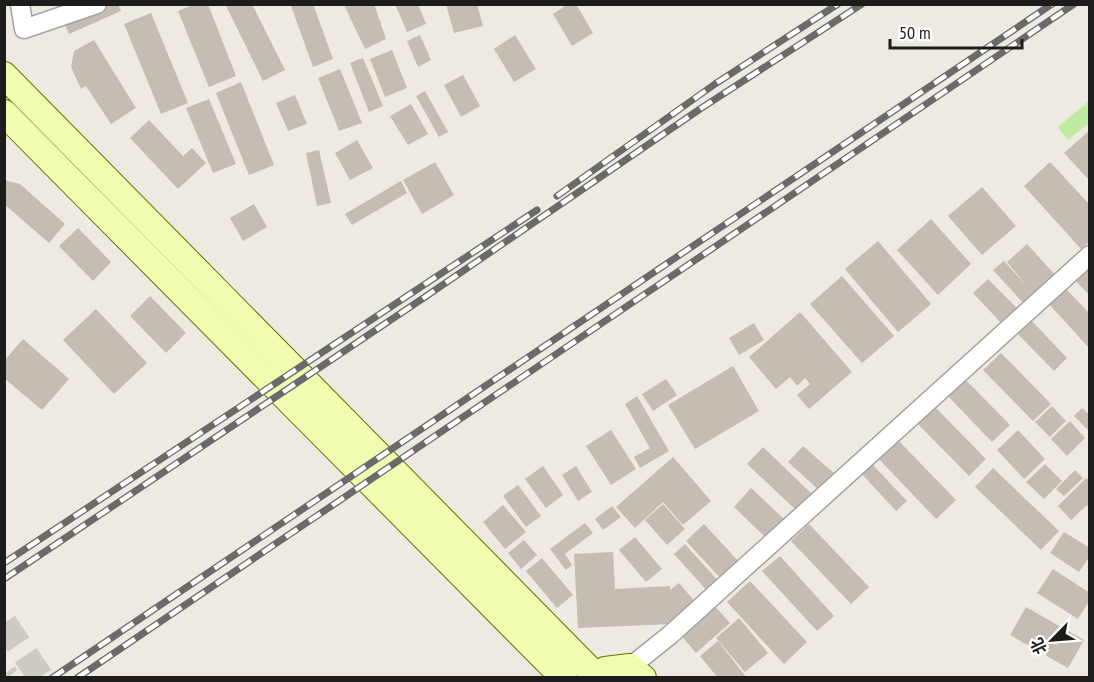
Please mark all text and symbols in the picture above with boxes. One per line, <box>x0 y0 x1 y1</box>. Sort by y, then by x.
scale bar <box>890 12 1022 50</box>
text: 50 m <box>899 21 931 44</box>
north arrow <box>1022 610 1082 670</box>
text: 北 <box>1026 635 1051 658</box>

